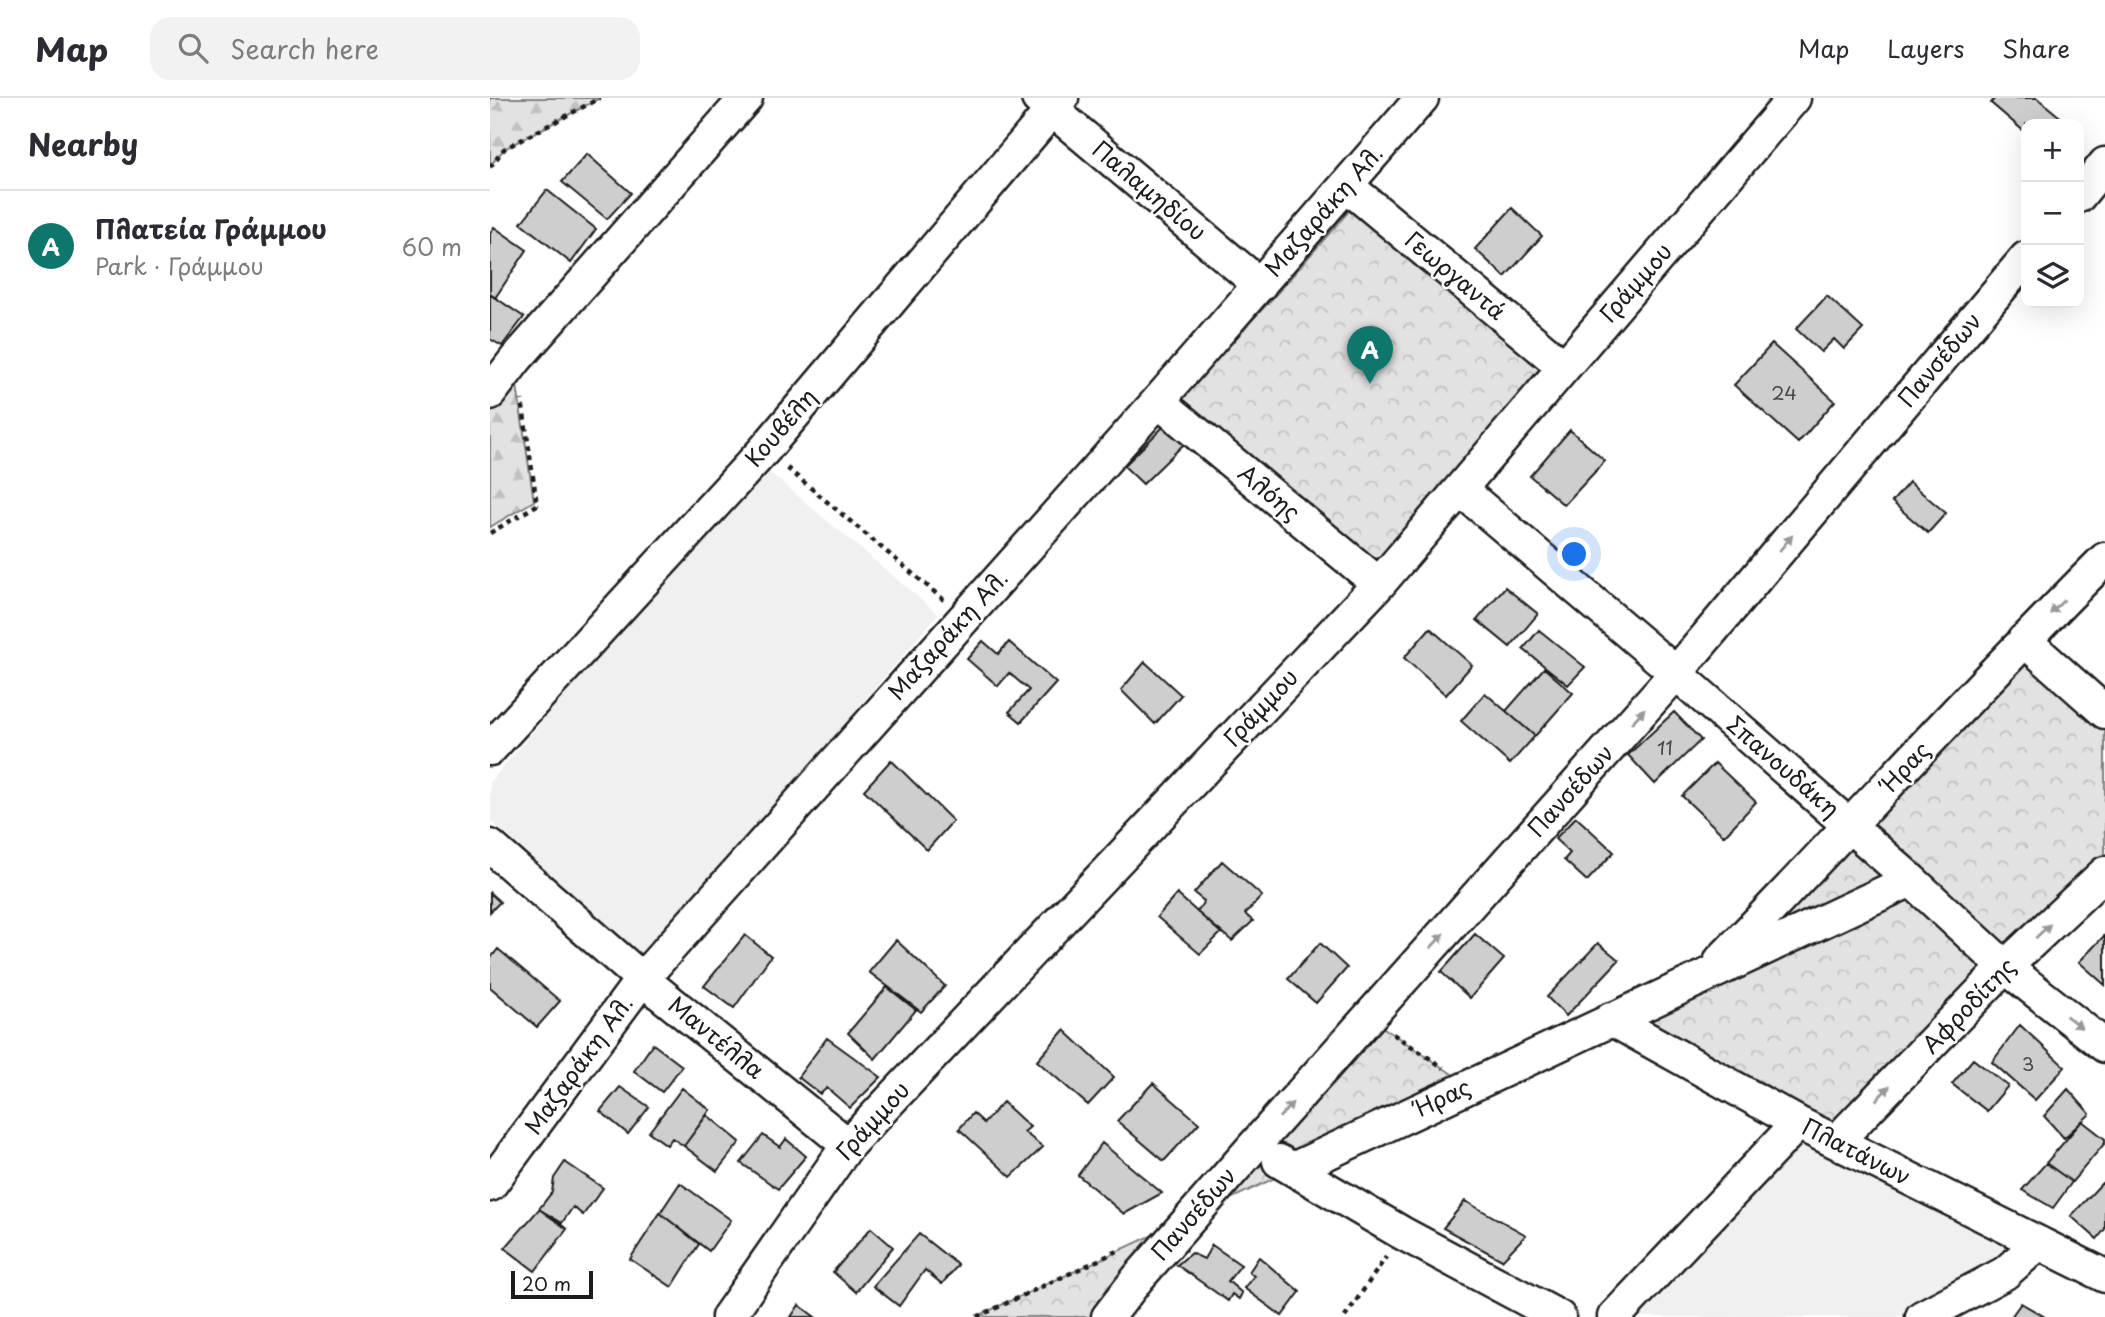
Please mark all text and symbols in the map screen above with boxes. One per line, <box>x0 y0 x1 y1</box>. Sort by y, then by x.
search box <box>150 17 640 80</box>
text: Map <box>35 23 108 73</box>
icon: search <box>174 29 212 67</box>
text: Search here <box>230 29 379 68</box>
text: Map <box>1798 30 1849 66</box>
text: Layers <box>1887 30 1964 66</box>
text: Share <box>2002 30 2070 66</box>
map controls <box>2021 119 2084 308</box>
button: + <box>2021 119 2084 182</box>
text: Nearby <box>28 121 138 166</box>
street label: Παλαμηδίου <box>1085 132 1215 248</box>
street label: Μαζαράκη Αλ. <box>1255 136 1390 284</box>
button: − <box>2021 182 2084 245</box>
text: Πλατεία Γράμμου <box>95 209 327 248</box>
street label: Γεωργαντά <box>1398 222 1514 328</box>
text: A <box>42 229 60 264</box>
text: 60 m <box>402 229 462 264</box>
street label: Γράμμου <box>1590 234 1679 330</box>
button: layers <box>2021 245 2084 308</box>
text: Park · Γράμμου <box>95 248 264 283</box>
street label: Πανσέδων <box>1889 304 1989 414</box>
pin: A <box>1347 326 1393 384</box>
house number: 24 <box>1771 378 1797 406</box>
street label: Κουβέλη <box>736 380 824 474</box>
street label: Αλόης <box>1231 455 1309 528</box>
one-way arrow <box>1778 535 1793 553</box>
your location <box>1557 537 1591 571</box>
street label: Μαζαράκη Αλ. <box>879 561 1015 707</box>
one-way arrow <box>2048 599 2065 616</box>
street label: Γράμμου <box>1214 660 1305 754</box>
street label: Σπανουδάκη <box>1720 707 1848 825</box>
one-way arrow <box>1629 708 1645 725</box>
house number: 11 <box>1657 733 1673 761</box>
street label: Ήρας <box>1870 733 1937 801</box>
street label: Πανσέδων <box>1519 736 1621 844</box>
one-way arrow <box>2034 924 2051 940</box>
one-way arrow <box>1429 933 1445 950</box>
street label: Αφροδίτης <box>1913 949 2023 1061</box>
street label: Μαζαράκη Αλ. <box>515 987 641 1141</box>
street label: Μαντέλλα <box>661 987 773 1087</box>
one-way arrow <box>2065 1014 2083 1029</box>
house number: 3 <box>2022 1049 2034 1077</box>
street label: Ήρας <box>1406 1069 1476 1126</box>
street label: Γράμμου <box>827 1073 917 1167</box>
one-way arrow <box>1875 1085 1891 1102</box>
one-way arrow <box>1278 1102 1293 1119</box>
street label: Πλατάνων <box>1796 1108 1917 1193</box>
street label: Πανσέδων <box>1142 1158 1244 1268</box>
scale bar <box>511 1268 593 1300</box>
text: 20 m <box>522 1269 571 1297</box>

